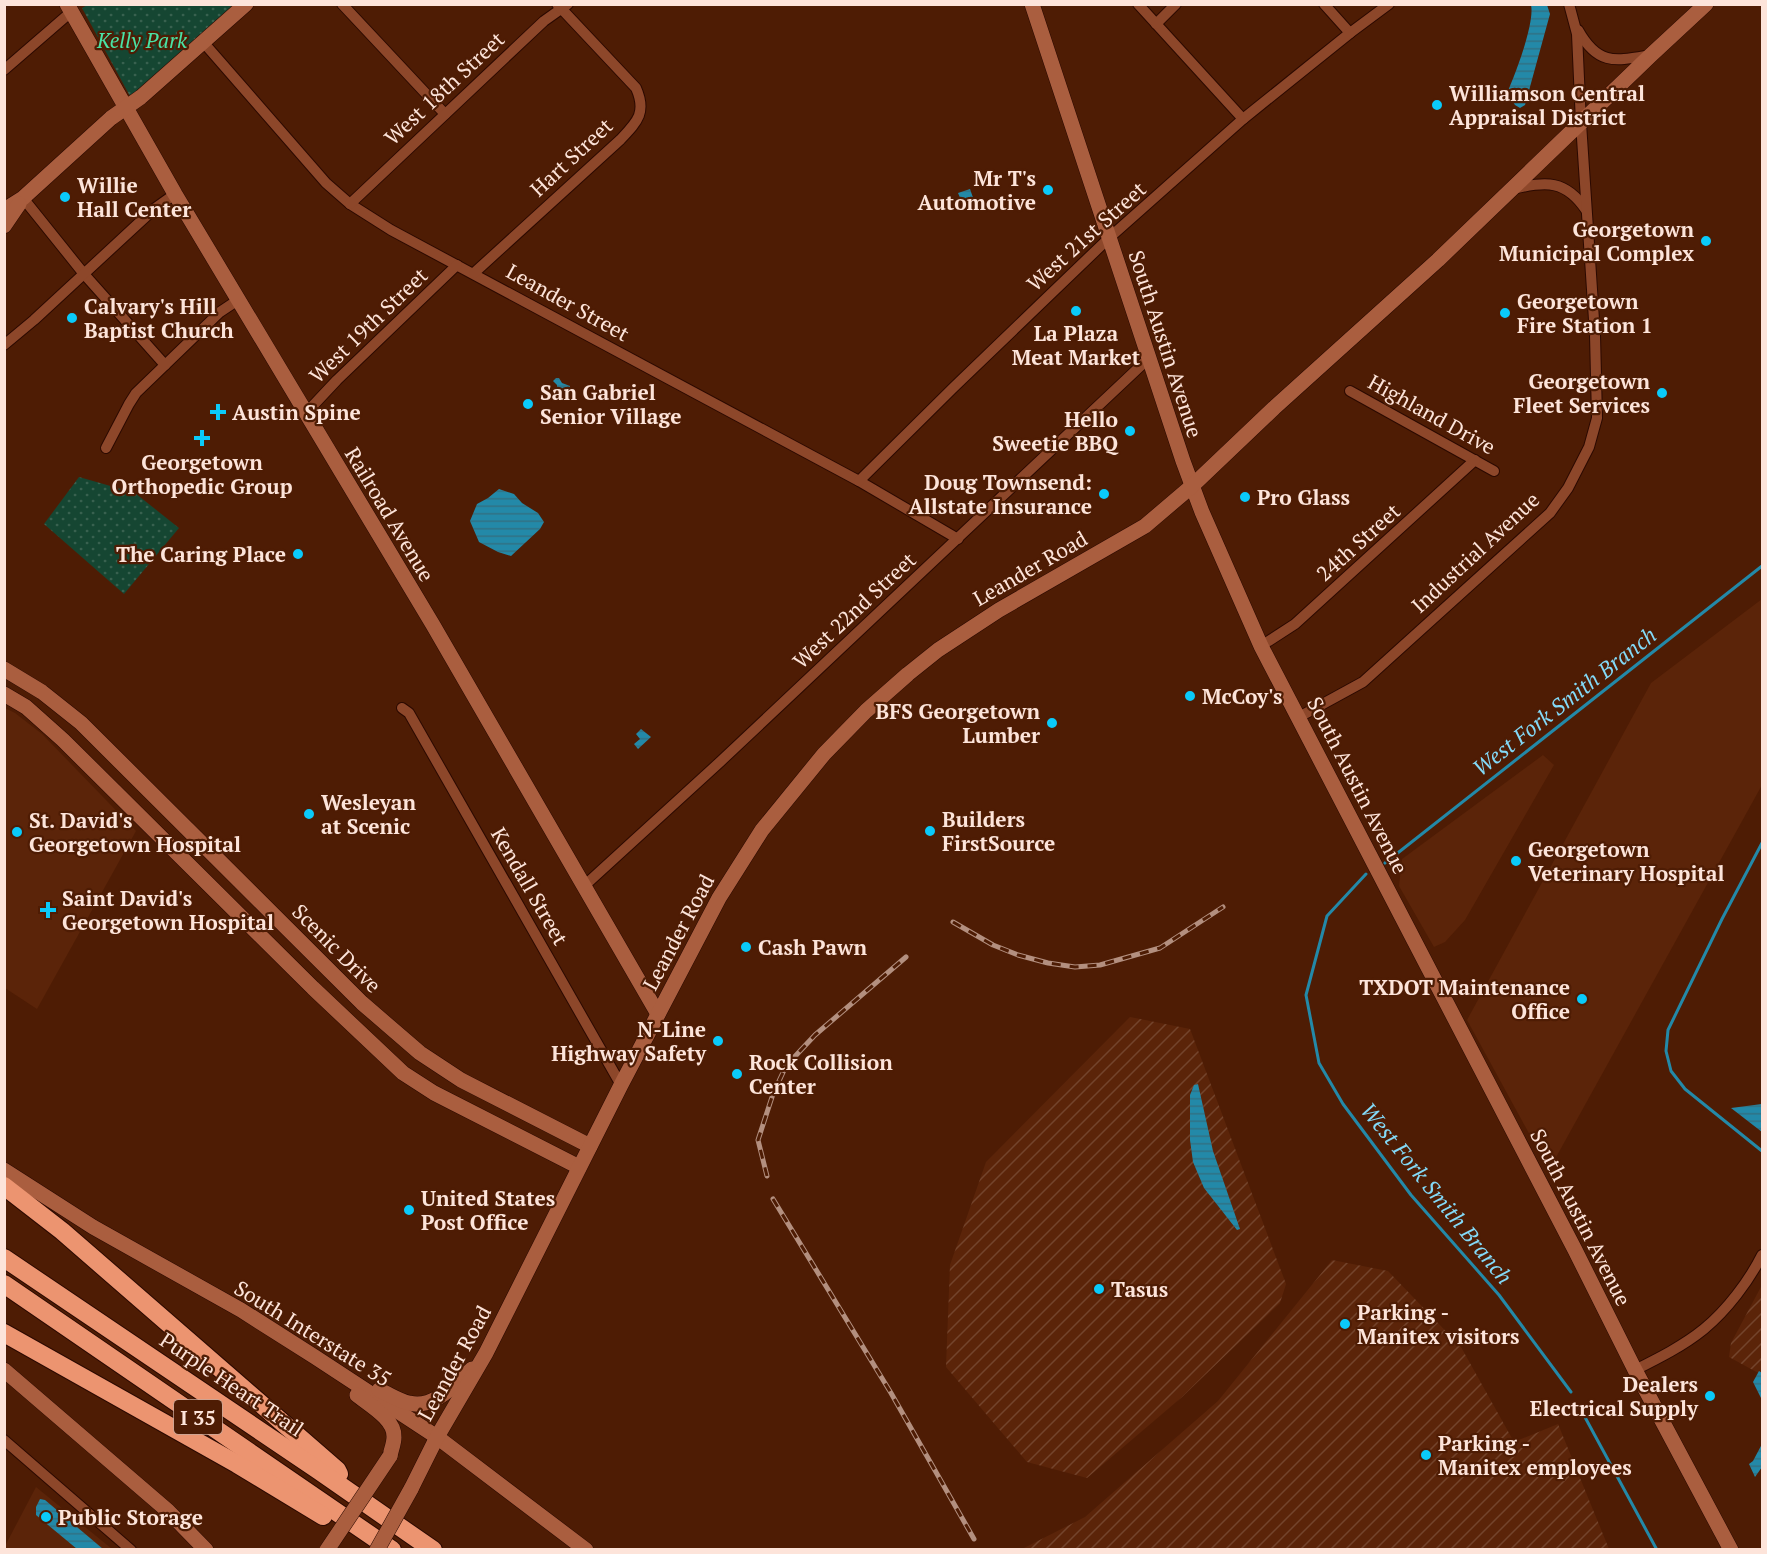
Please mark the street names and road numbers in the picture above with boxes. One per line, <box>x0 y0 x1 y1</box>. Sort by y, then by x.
street label: West 18th Street <box>378 25 510 151</box>
street label: Hart Street <box>524 112 618 202</box>
street label: West 21st Street <box>1020 175 1152 297</box>
street label: South Austin Avenue <box>1123 247 1209 441</box>
street label: Leander Street <box>501 257 635 347</box>
street label: West 19th Street <box>303 261 433 389</box>
street label: Highland Drive <box>1363 368 1501 460</box>
street label: Railroad Avenue <box>339 442 441 586</box>
street label: Industrial Avenue <box>1405 485 1545 619</box>
street label: 24th Street <box>1310 497 1406 587</box>
street label: Leander Road <box>968 524 1092 612</box>
street label: West 22nd Street <box>787 546 922 674</box>
street label: South Austin Avenue <box>1301 692 1415 878</box>
street label: Kendall Street <box>485 822 575 950</box>
street label: Leander Road <box>636 869 720 995</box>
street label: Scenic Drive <box>286 897 388 999</box>
street label: South Austin Avenue <box>1524 1124 1638 1310</box>
street label: South Interstate 35 <box>229 1273 397 1393</box>
street label: Leander Road <box>411 1300 497 1426</box>
street label: Purple Heart Trail <box>155 1326 309 1442</box>
road number: I 35 <box>174 1400 222 1434</box>

